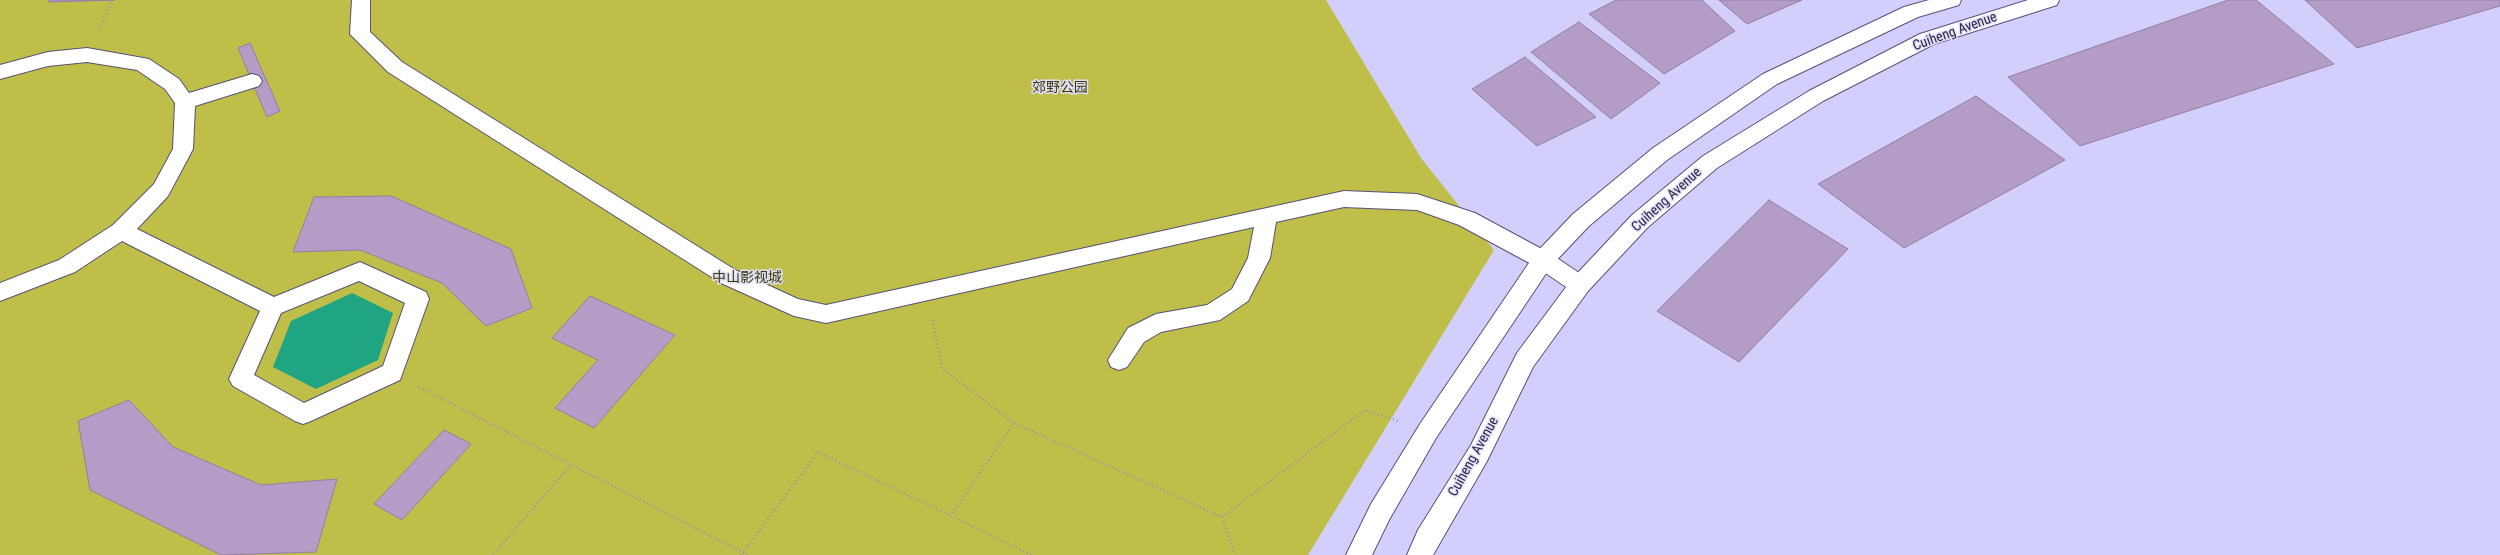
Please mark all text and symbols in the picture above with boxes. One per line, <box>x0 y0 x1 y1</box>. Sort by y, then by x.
street label: Cuiheng Avenue <box>1911 9 1999 55</box>
park label: 郊野公园 <box>1032 80 1088 96</box>
street label: Cuiheng Avenue <box>1629 164 1705 236</box>
park label: 中山影视城 <box>712 270 782 286</box>
street label: Cuiheng Avenue <box>1445 414 1503 500</box>

